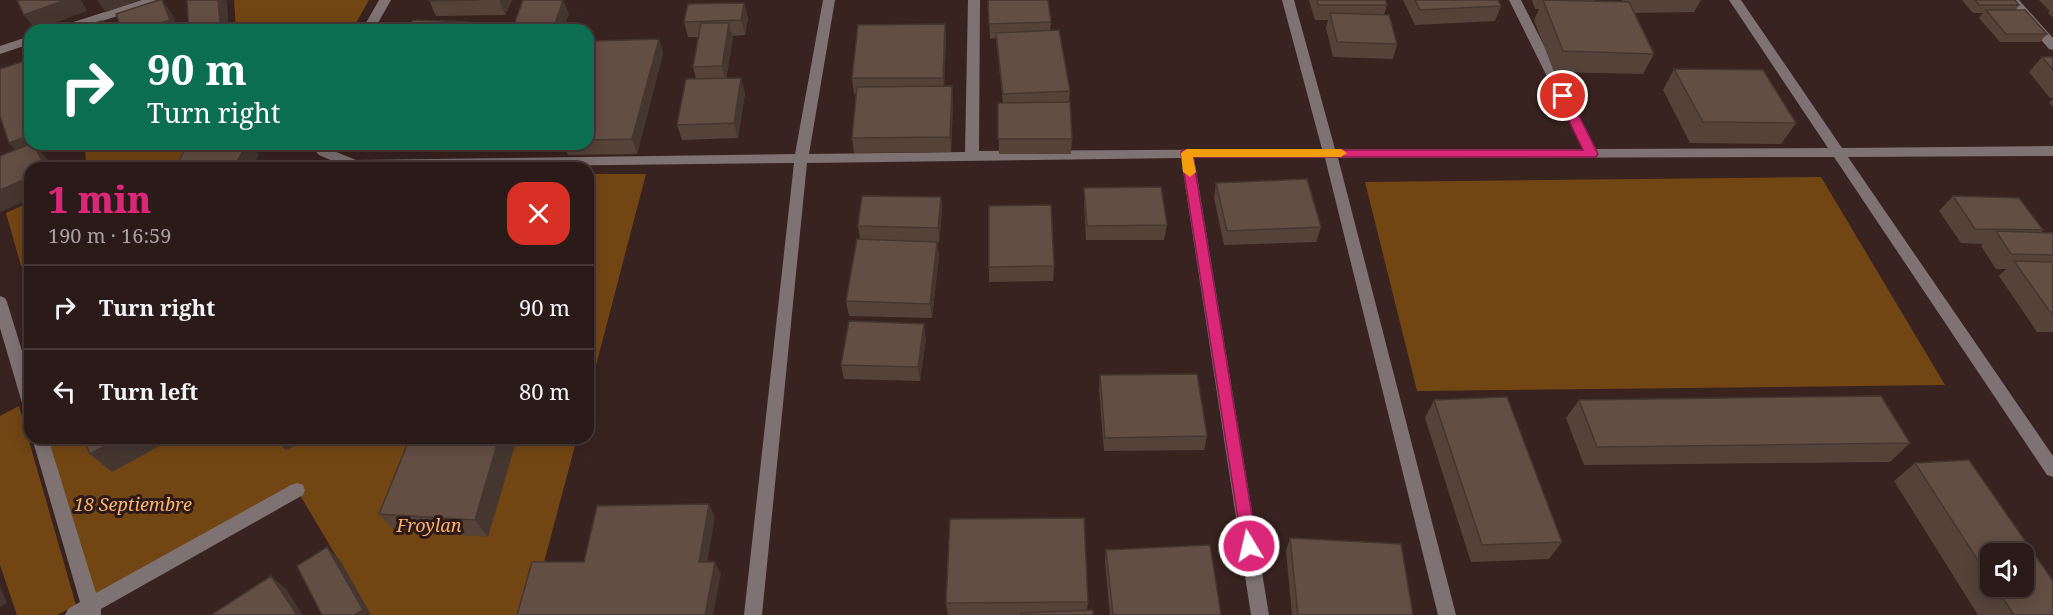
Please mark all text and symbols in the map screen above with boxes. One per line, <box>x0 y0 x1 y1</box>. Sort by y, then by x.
text: 90 m <box>147 40 247 97</box>
icon: right <box>48 48 126 126</box>
pin <box>1537 70 1588 121</box>
icon: arrive <box>1546 79 1579 112</box>
text: Turn right <box>147 94 280 131</box>
text: 1 min <box>48 175 151 224</box>
button: close <box>507 182 570 245</box>
text: 190 m · 16:59 <box>48 222 171 249</box>
icon: right <box>48 291 81 324</box>
text: Turn right <box>99 292 215 322</box>
text: 90 m <box>519 292 570 322</box>
icon: left <box>48 375 81 408</box>
text: Turn left <box>99 376 198 406</box>
text: 80 m <box>519 376 570 406</box>
park label: 18 Septiembre <box>74 492 192 516</box>
park label: Froylan <box>396 513 462 537</box>
position arrow <box>1217 514 1281 578</box>
map controls <box>1980 543 2034 597</box>
button: sound <box>1980 543 2034 597</box>

